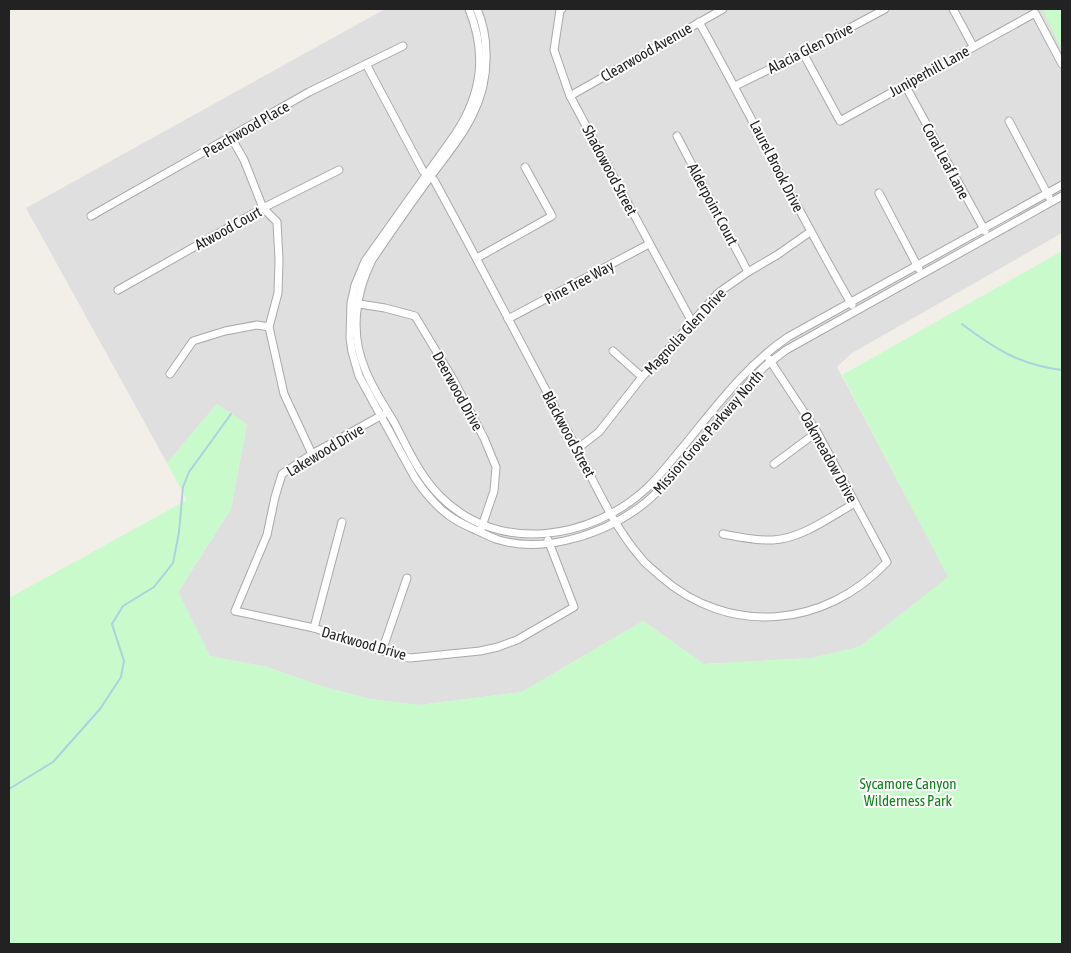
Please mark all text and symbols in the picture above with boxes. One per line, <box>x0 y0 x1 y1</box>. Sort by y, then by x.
street label: Clearwood Avenue <box>597 19 695 85</box>
street label: Alacia Glen Drive <box>765 19 856 77</box>
street label: Juniperhill Lane <box>886 42 972 100</box>
street label: Peachwood Place <box>200 97 292 160</box>
street label: Laurel Brook Drive <box>747 117 808 215</box>
street label: Coral Leaf Lane <box>919 120 973 202</box>
street label: Shadowood Street <box>579 122 641 218</box>
street label: Alderpoint Court <box>684 160 742 248</box>
street label: Atwood Court <box>192 203 264 253</box>
street label: Pine Tree Way <box>541 257 617 307</box>
street label: Magnolia Glen Drive <box>641 284 729 377</box>
street label: Deerwood Drive <box>429 349 487 434</box>
street label: Mission Grove Parkway North <box>649 366 767 498</box>
street label: Blackwood Street <box>539 388 599 480</box>
street label: Oakmeadow Drive <box>797 409 861 505</box>
street label: Lakewood Drive <box>283 420 367 480</box>
street label: Darkwood Drive <box>320 623 409 663</box>
park label: Sycamore Canyon Wilderness Park <box>859 775 957 809</box>

